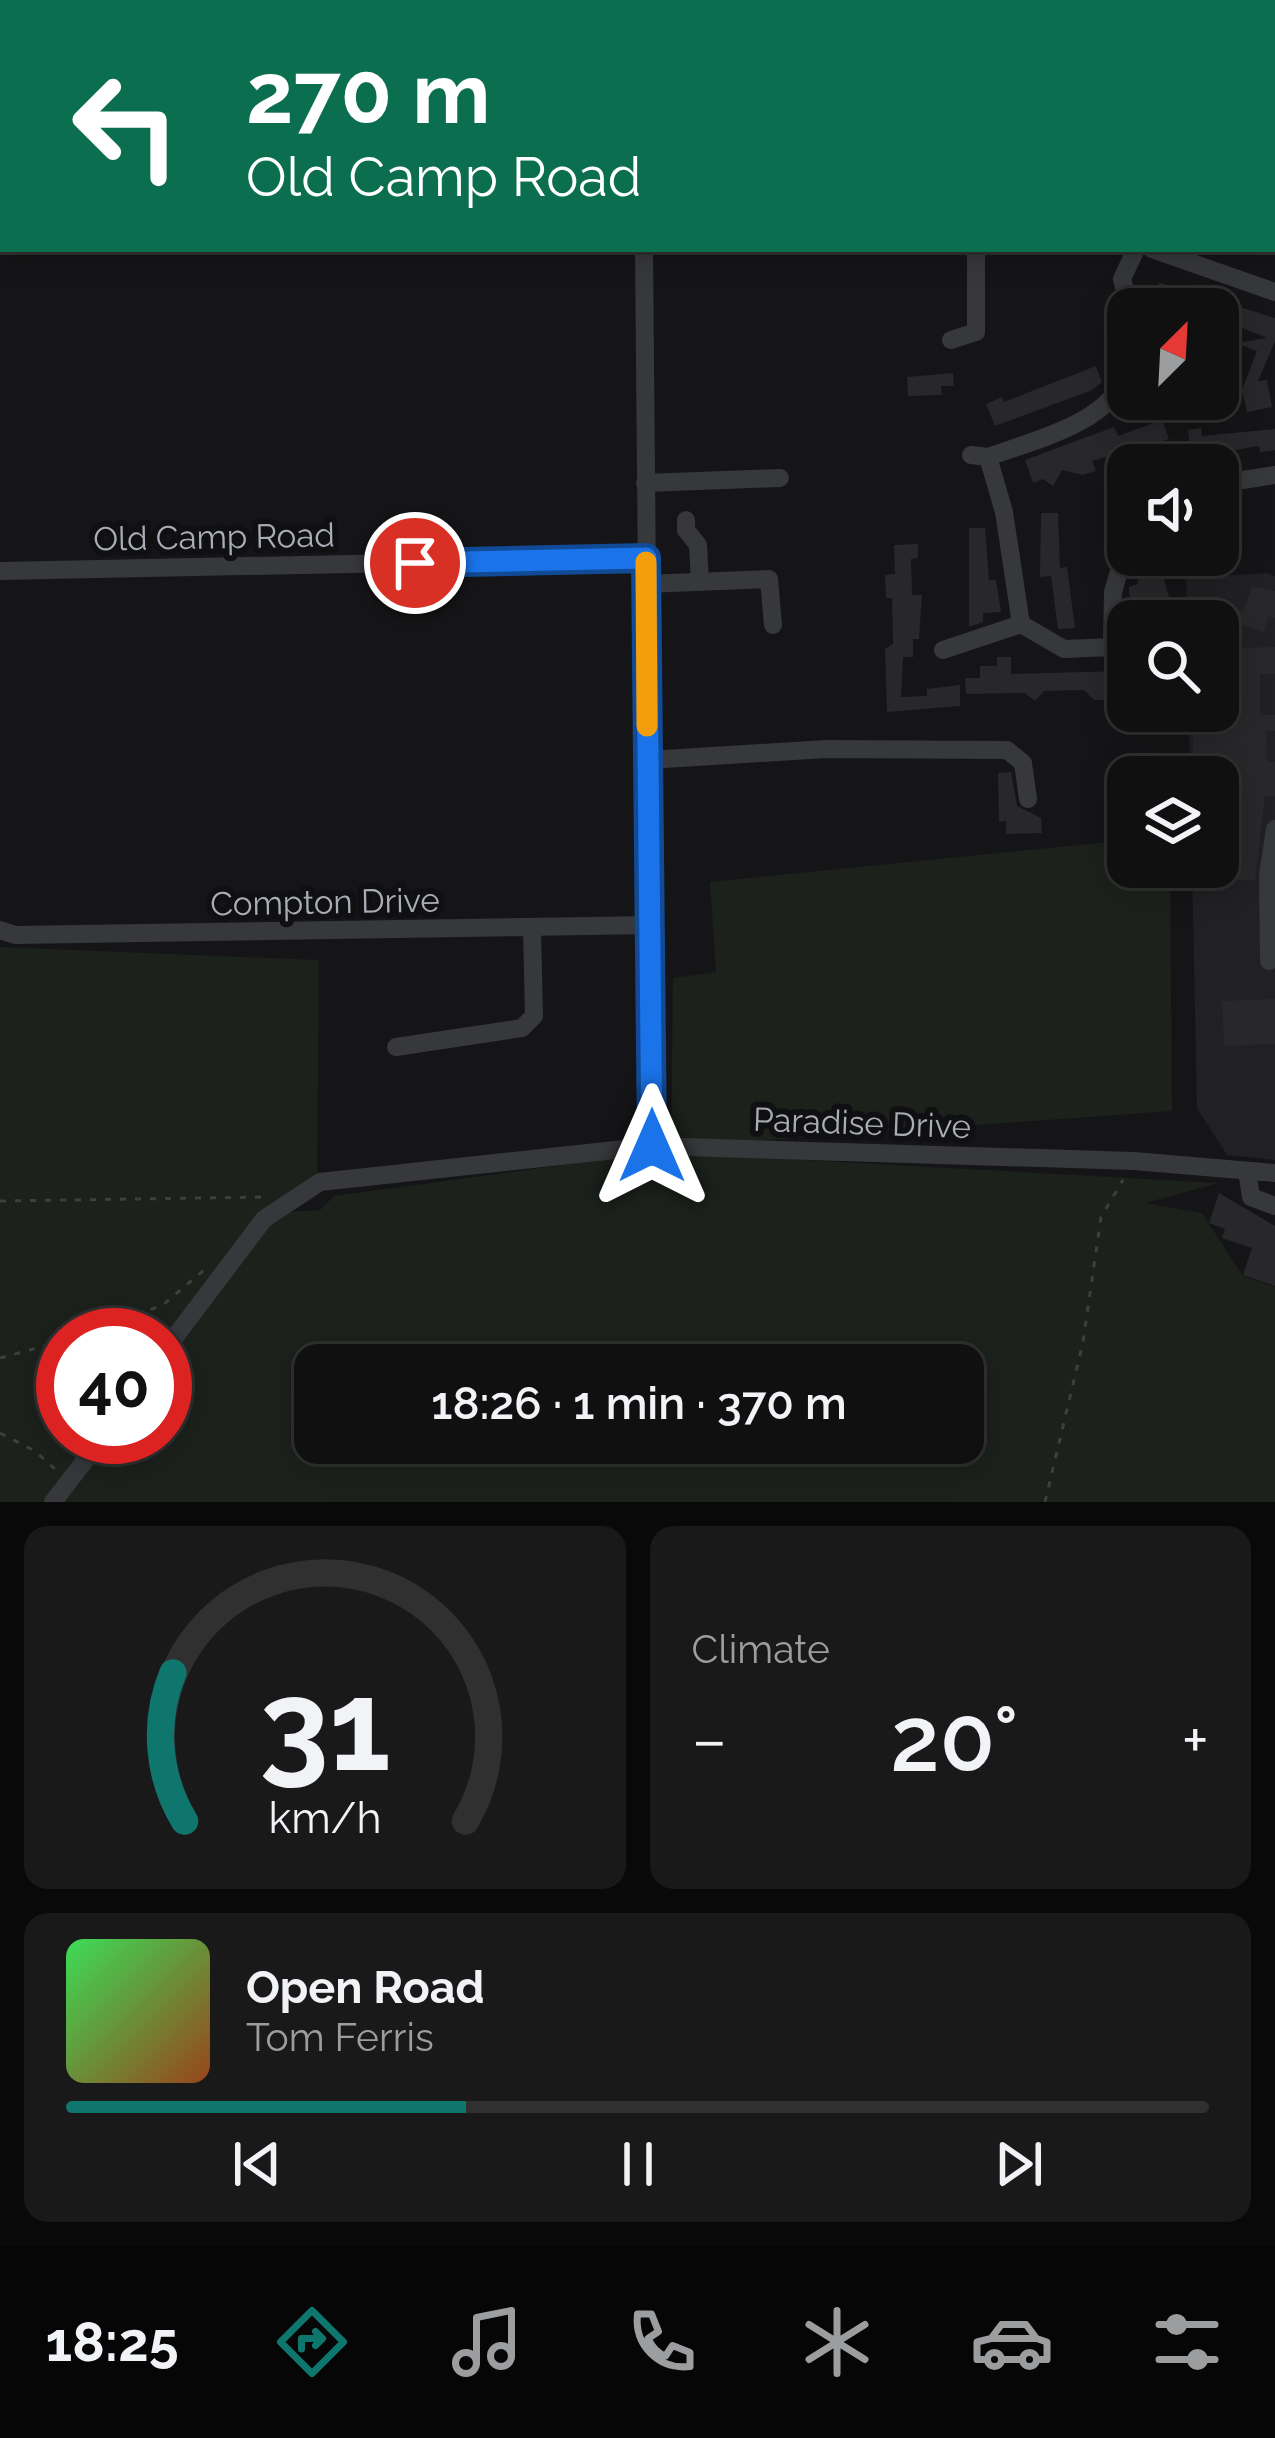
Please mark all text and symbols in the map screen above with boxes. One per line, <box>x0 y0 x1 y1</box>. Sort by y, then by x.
text: 270 m <box>246 44 490 143</box>
icon: left <box>48 48 204 204</box>
text: Old Camp Road <box>246 145 641 209</box>
north arrow <box>1107 288 1239 420</box>
map controls <box>1107 288 1239 888</box>
button: sound <box>1107 444 1239 576</box>
pin <box>364 512 466 614</box>
street label: Old Camp Road <box>93 515 335 559</box>
icon: arrive <box>382 530 448 596</box>
button: search <box>1107 600 1239 732</box>
button: layers <box>1107 756 1239 888</box>
street label: Compton Drive <box>210 881 440 923</box>
position arrow <box>589 1083 715 1209</box>
street label: Paradise Drive <box>752 1100 972 1146</box>
speed limit sign: 40 <box>36 1308 192 1464</box>
text: 18:26 · 1 min · 370 m <box>431 1377 847 1430</box>
text: Climate <box>692 1626 830 1672</box>
text: 31 <box>259 1653 390 1799</box>
text: 20° <box>890 1686 1018 1792</box>
text: − <box>692 1701 727 1778</box>
text: + <box>1182 1701 1209 1778</box>
text: km/h <box>268 1792 381 1842</box>
text: Open Road <box>246 1961 485 2014</box>
text: Tom Ferris <box>246 2014 434 2060</box>
icon: previous <box>224 2131 290 2197</box>
icon: pause <box>605 2131 671 2197</box>
icon: next <box>986 2131 1052 2197</box>
icon: directions <box>270 2300 354 2384</box>
icon: music <box>445 2300 529 2384</box>
icon: phone <box>620 2300 704 2384</box>
icon: climate <box>795 2300 879 2384</box>
icon: car <box>970 2300 1054 2384</box>
icon: filters <box>1145 2300 1229 2384</box>
text: 18:25 <box>46 2310 179 2374</box>

